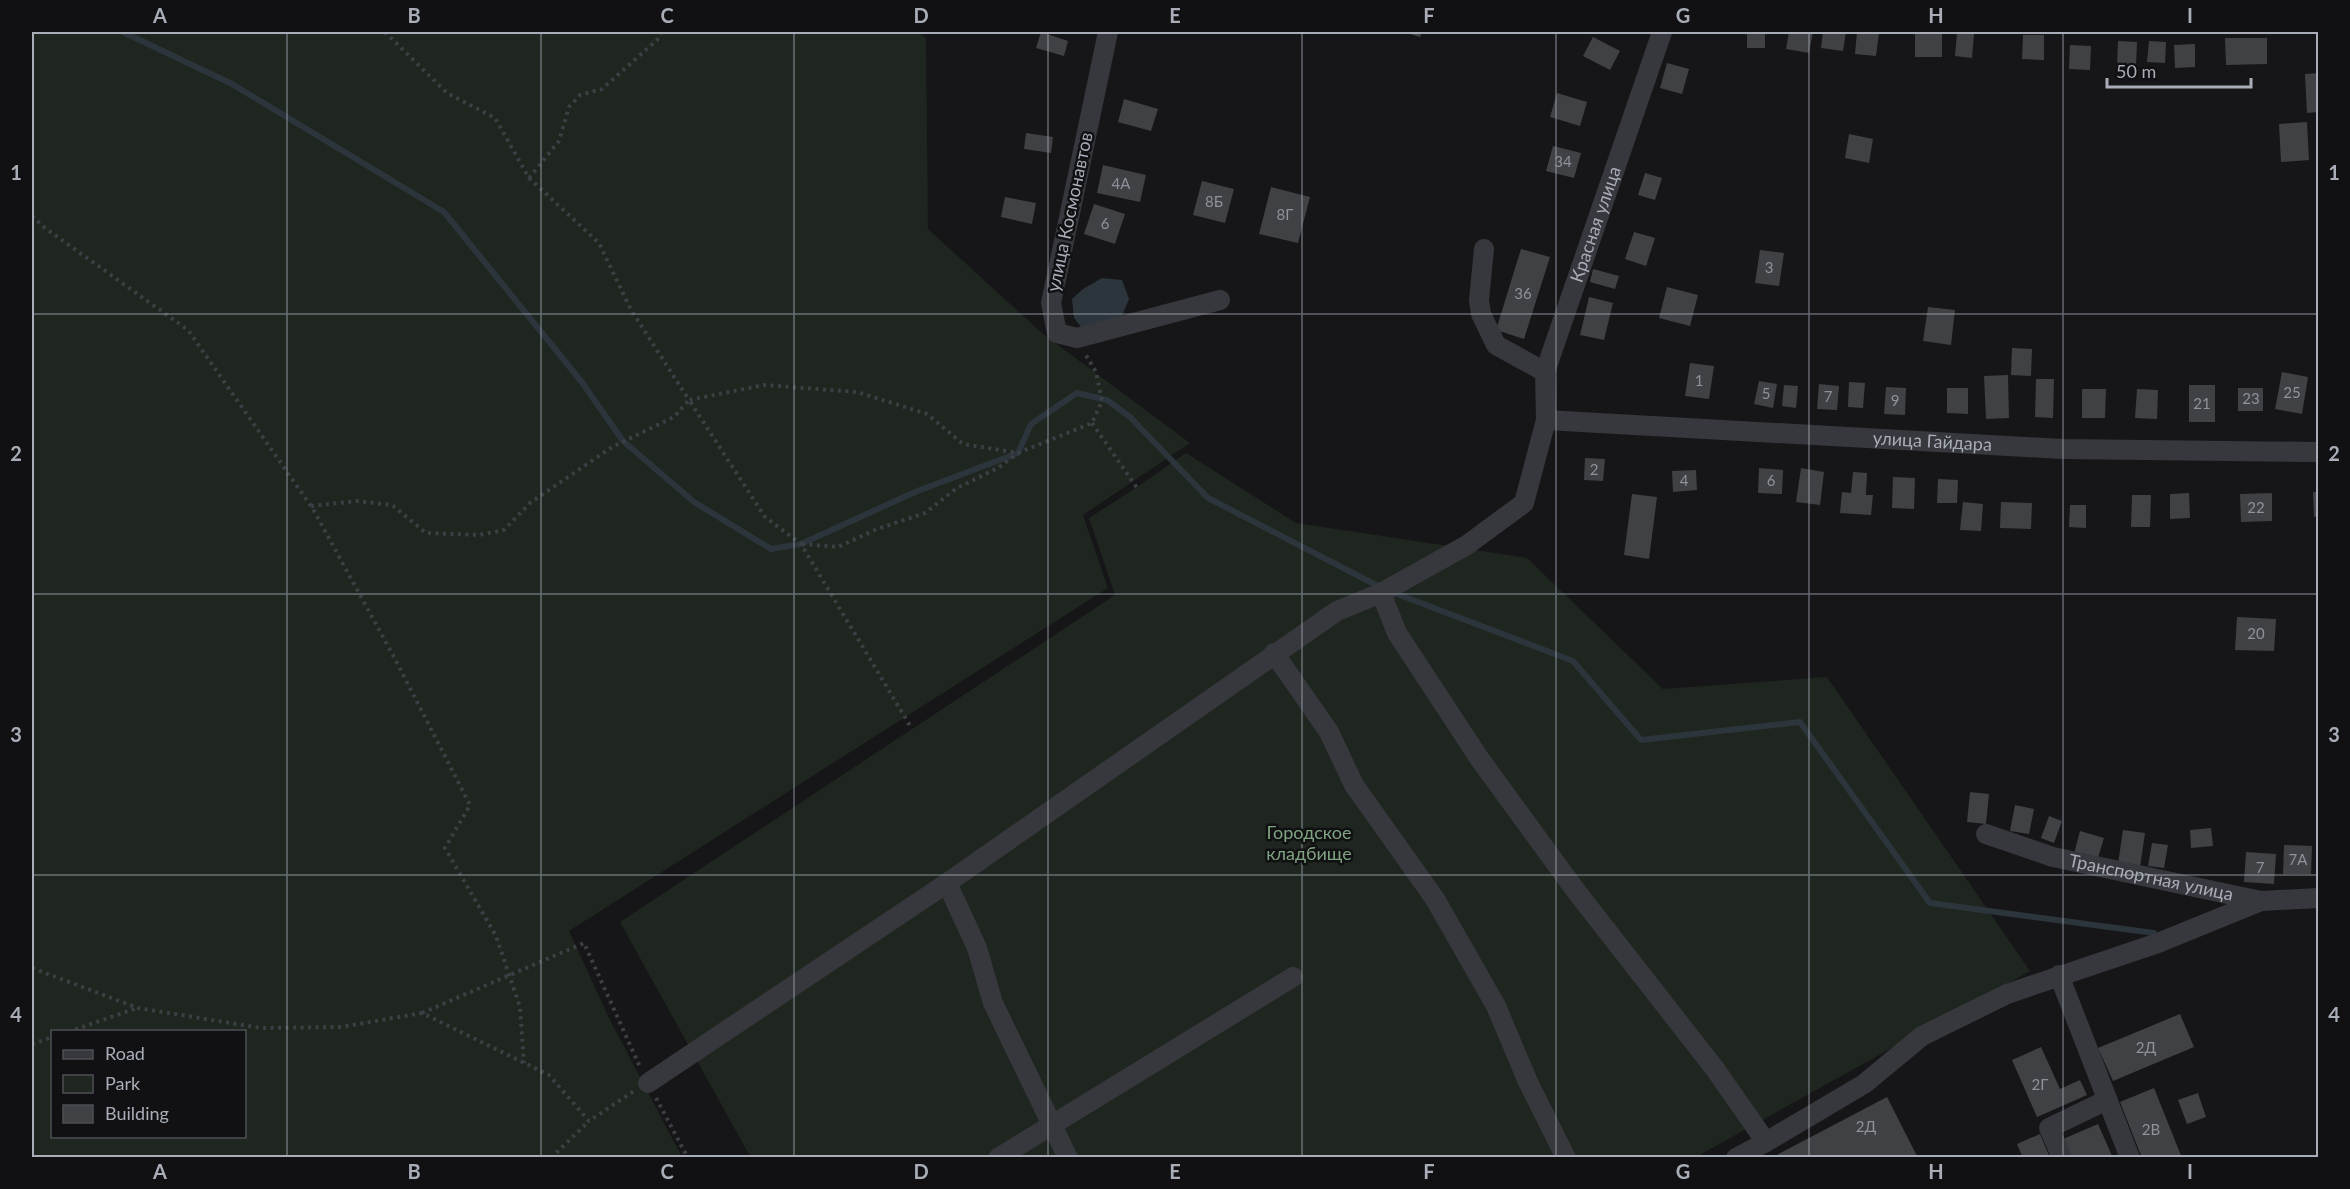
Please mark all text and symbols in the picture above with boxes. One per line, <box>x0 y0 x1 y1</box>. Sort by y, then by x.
text: A <box>152 3 167 27</box>
text: B <box>407 3 421 27</box>
text: C <box>660 3 674 27</box>
text: D <box>913 3 929 27</box>
text: E <box>1169 3 1181 27</box>
text: F <box>1423 3 1435 27</box>
text: G <box>1676 3 1690 27</box>
text: H <box>1928 3 1944 27</box>
text: I <box>2187 3 2193 27</box>
scale bar <box>2107 51 2251 89</box>
text: 50 m <box>2116 60 2156 82</box>
street label: улица Космонавтов <box>1041 130 1097 294</box>
house number: 34 <box>1554 152 1572 170</box>
text: 1 <box>10 160 22 184</box>
text: 1 <box>2328 160 2340 184</box>
street label: Красная улица <box>1565 163 1625 285</box>
house number: 4А <box>1112 174 1131 192</box>
house number: 8Б <box>1205 192 1223 210</box>
house number: 8Г <box>1277 205 1293 223</box>
house number: 6 <box>1101 214 1110 232</box>
house number: 3 <box>1765 258 1773 276</box>
house number: 36 <box>1514 284 1532 302</box>
house number: 1 <box>1695 371 1703 389</box>
house number: 25 <box>2283 383 2301 401</box>
house number: 5 <box>1762 384 1770 402</box>
house number: 7 <box>1824 387 1833 405</box>
house number: 23 <box>2242 389 2260 407</box>
house number: 9 <box>1891 391 1899 409</box>
house number: 21 <box>2193 394 2211 412</box>
street label: улица Гайдара <box>1872 426 1993 455</box>
text: 2 <box>10 441 22 465</box>
text: 2 <box>2328 441 2340 465</box>
house number: 2 <box>1590 460 1598 478</box>
house number: 4 <box>1680 471 1689 489</box>
house number: 6 <box>1767 471 1776 489</box>
house number: 22 <box>2247 498 2265 516</box>
house number: 20 <box>2247 624 2265 642</box>
text: 3 <box>10 722 22 746</box>
text: 3 <box>2328 722 2340 746</box>
park label: Городское кладбище <box>1266 821 1352 864</box>
street label: Транспортная улица <box>2067 849 2235 905</box>
house number: 7А <box>2289 850 2308 868</box>
house number: 7 <box>2256 858 2265 876</box>
text: 4 <box>10 1002 22 1026</box>
text: 4 <box>2328 1002 2340 1026</box>
legend <box>51 1030 246 1138</box>
house number: 2Д <box>2136 1038 2156 1056</box>
text: Road <box>105 1042 145 1064</box>
text: Park <box>105 1072 141 1094</box>
house number: 2Г <box>2032 1075 2048 1093</box>
text: Building <box>105 1102 169 1124</box>
house number: 2Д <box>1856 1117 1876 1135</box>
house number: 2В <box>2142 1120 2160 1138</box>
text: A <box>152 1159 167 1183</box>
text: B <box>407 1159 421 1183</box>
text: C <box>660 1159 674 1183</box>
text: D <box>913 1159 929 1183</box>
text: E <box>1169 1159 1181 1183</box>
text: F <box>1423 1159 1435 1183</box>
text: G <box>1676 1159 1690 1183</box>
text: H <box>1928 1159 1944 1183</box>
text: I <box>2187 1159 2193 1183</box>

